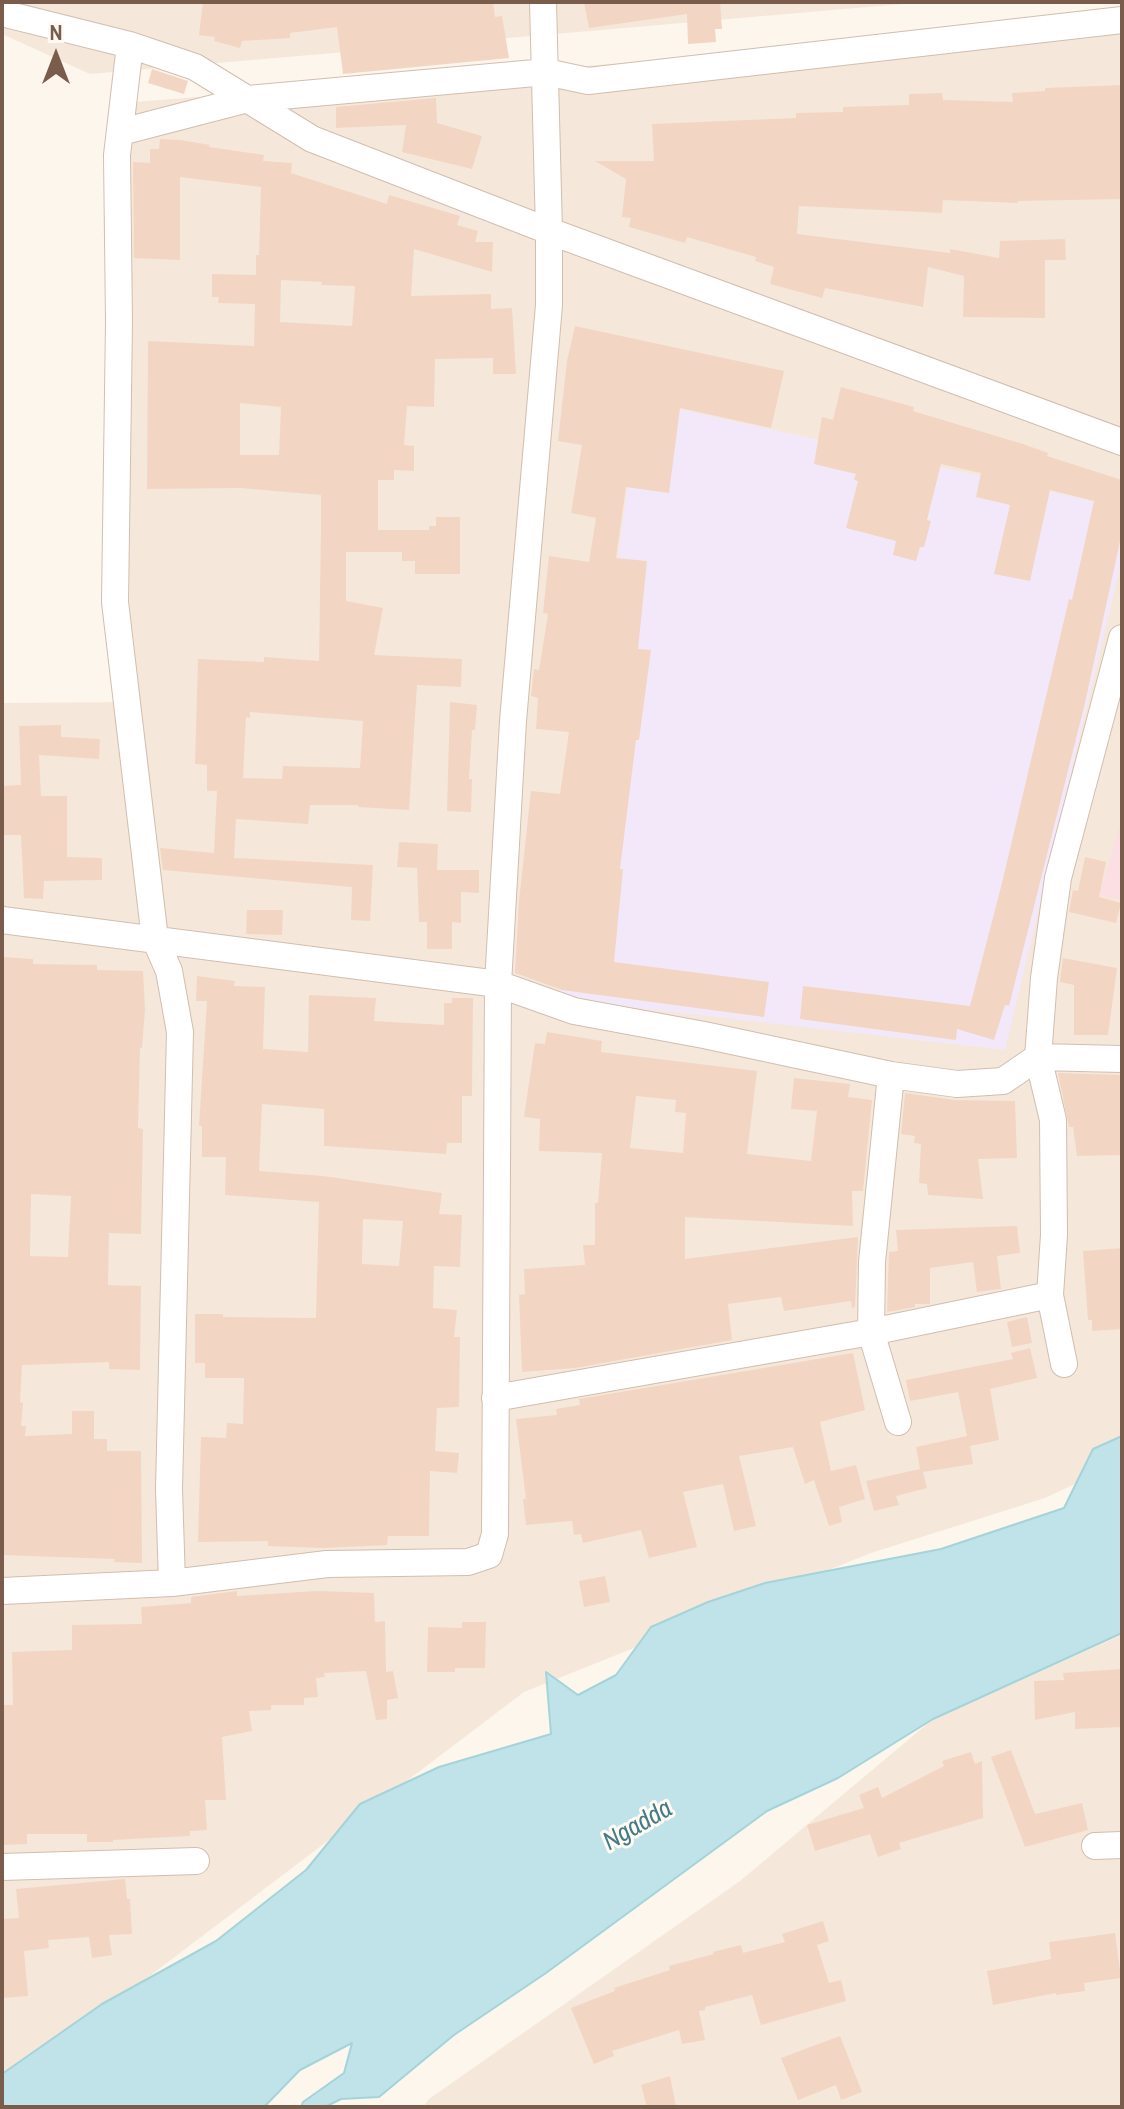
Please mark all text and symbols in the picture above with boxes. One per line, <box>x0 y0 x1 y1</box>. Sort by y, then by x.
north arrow <box>16 16 96 96</box>
text: N <box>49 17 63 47</box>
water label: Ngadda <box>598 1794 678 1858</box>

